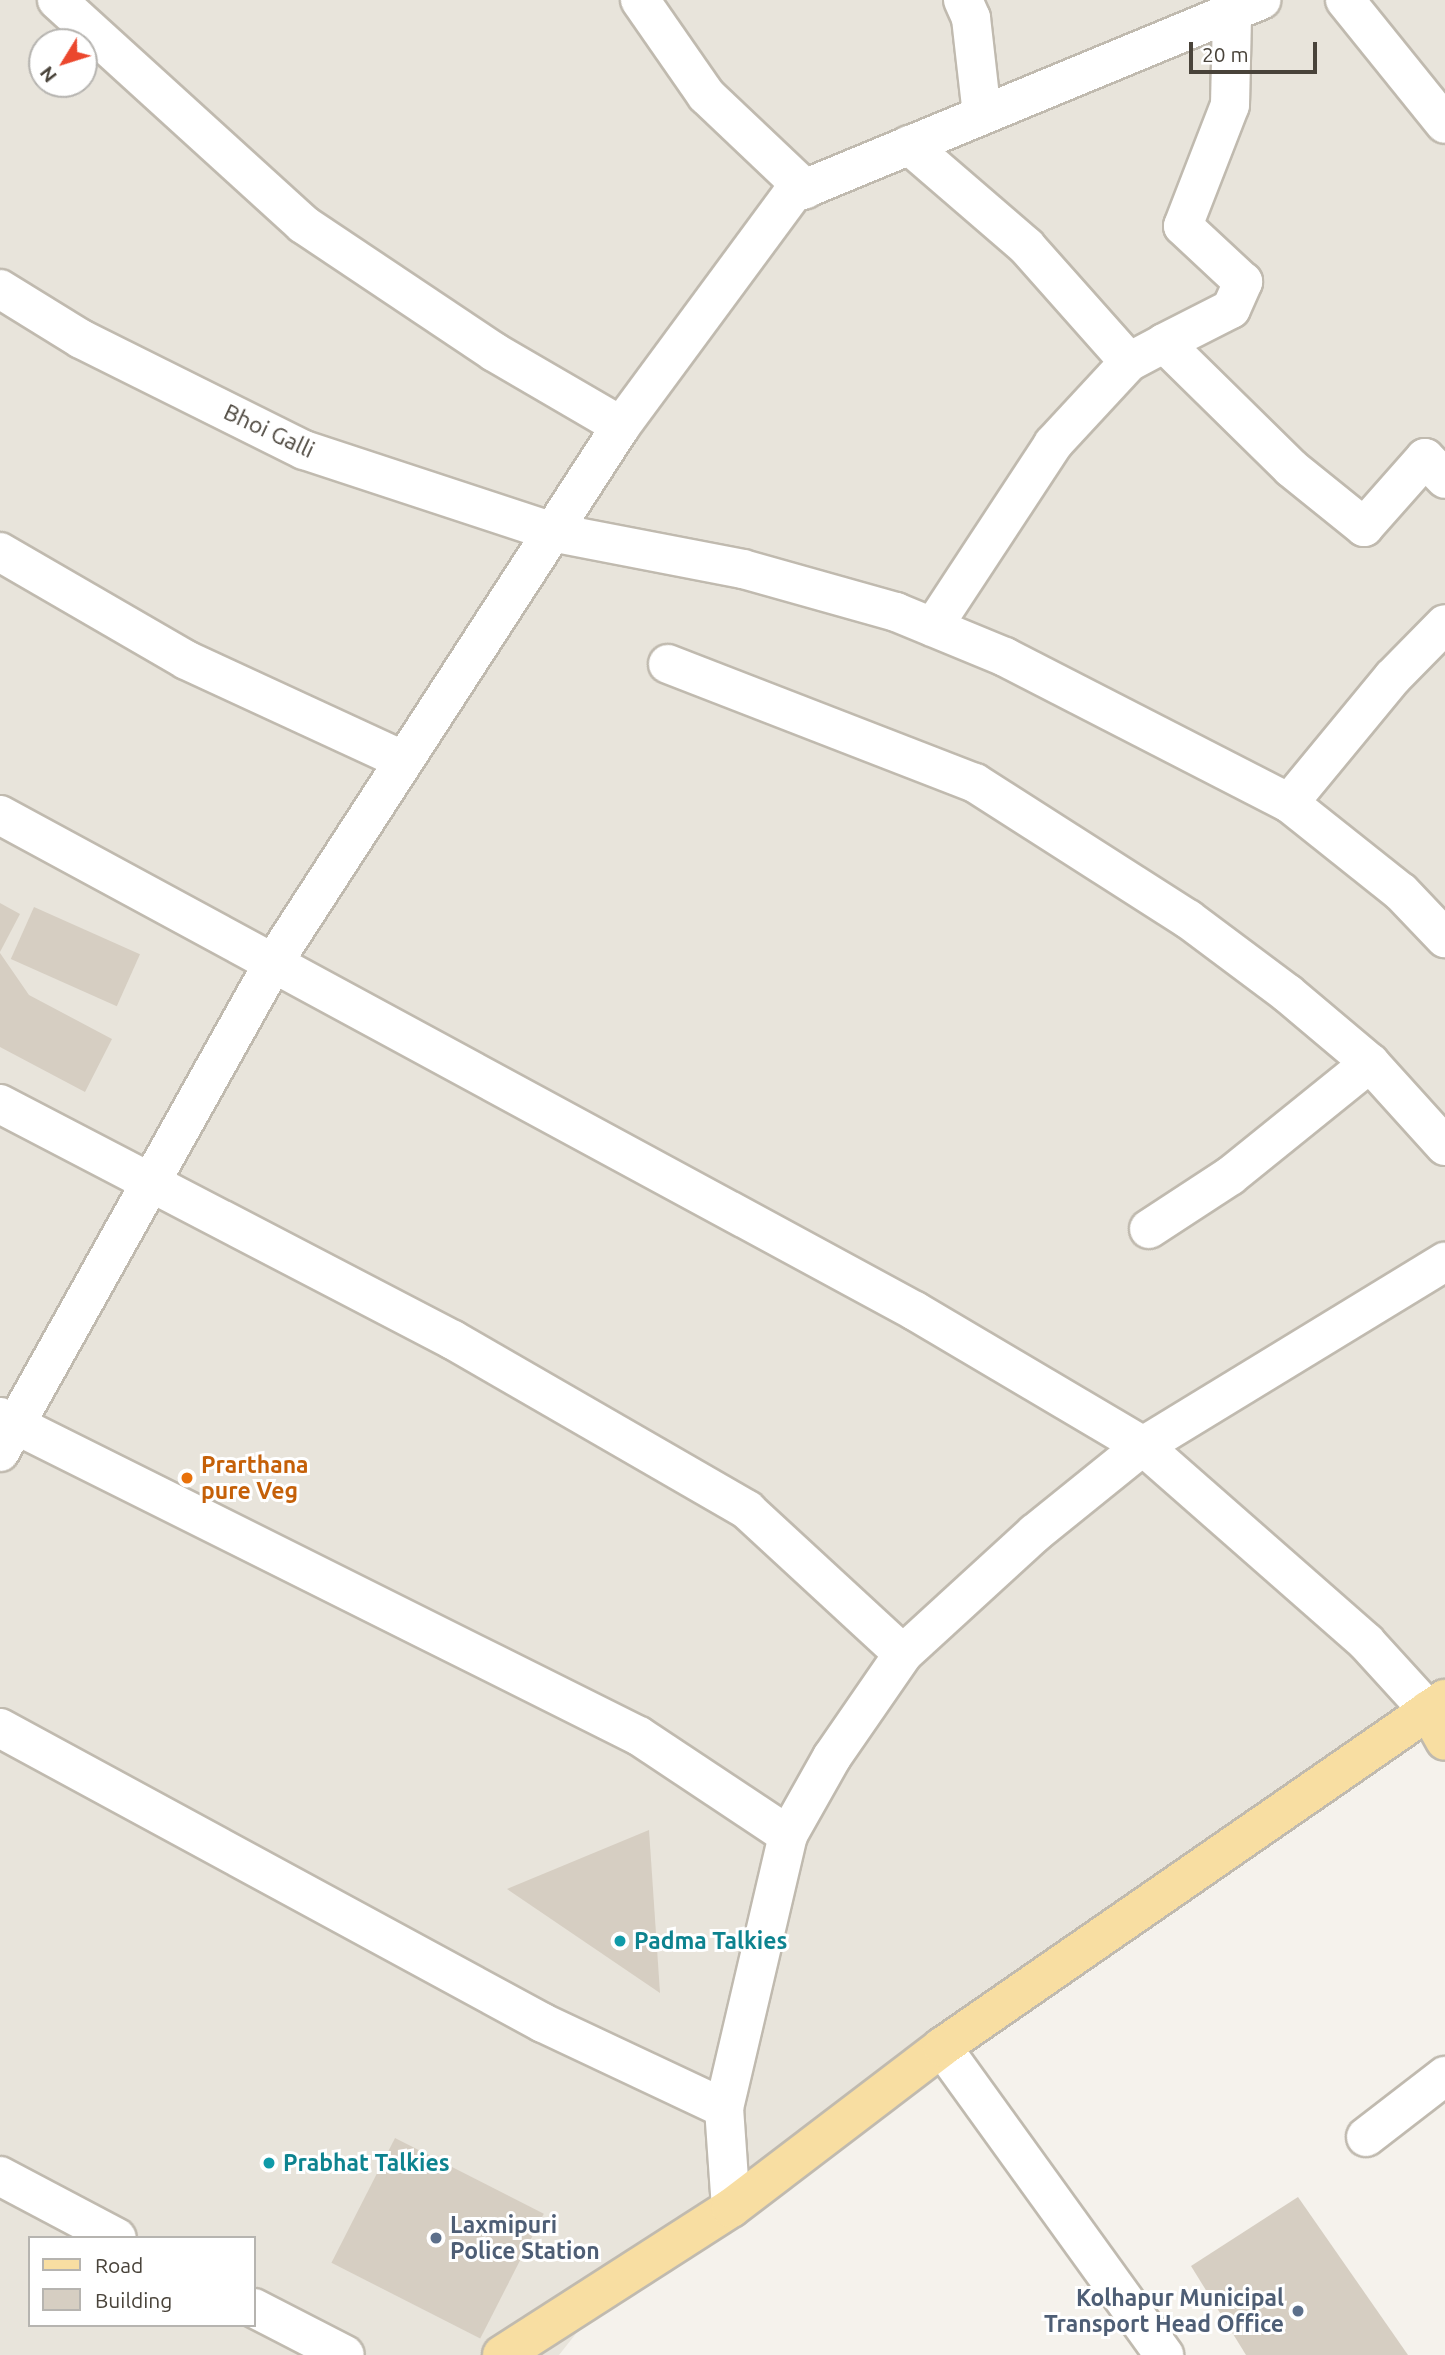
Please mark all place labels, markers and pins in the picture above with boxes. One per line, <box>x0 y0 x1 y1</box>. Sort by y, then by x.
place label: Prarthana pure Veg <box>201 1451 309 1505</box>
marker: Prarthana pure Veg <box>179 1470 195 1486</box>
place label: Padma Talkies <box>634 1927 787 1955</box>
marker: Padma Talkies <box>612 1933 628 1949</box>
place label: Prabhat Talkies <box>283 2149 450 2177</box>
marker: Prabhat Talkies <box>261 2155 277 2171</box>
place label: Laxmipuri Police Station <box>450 2211 600 2265</box>
marker: Laxmipuri Police Station <box>428 2230 444 2246</box>
place label: Kolhapur Municipal Transport Head Office <box>1044 2284 1284 2338</box>
marker: Kolhapur Municipal Transport Head Office <box>1290 2303 1306 2319</box>

